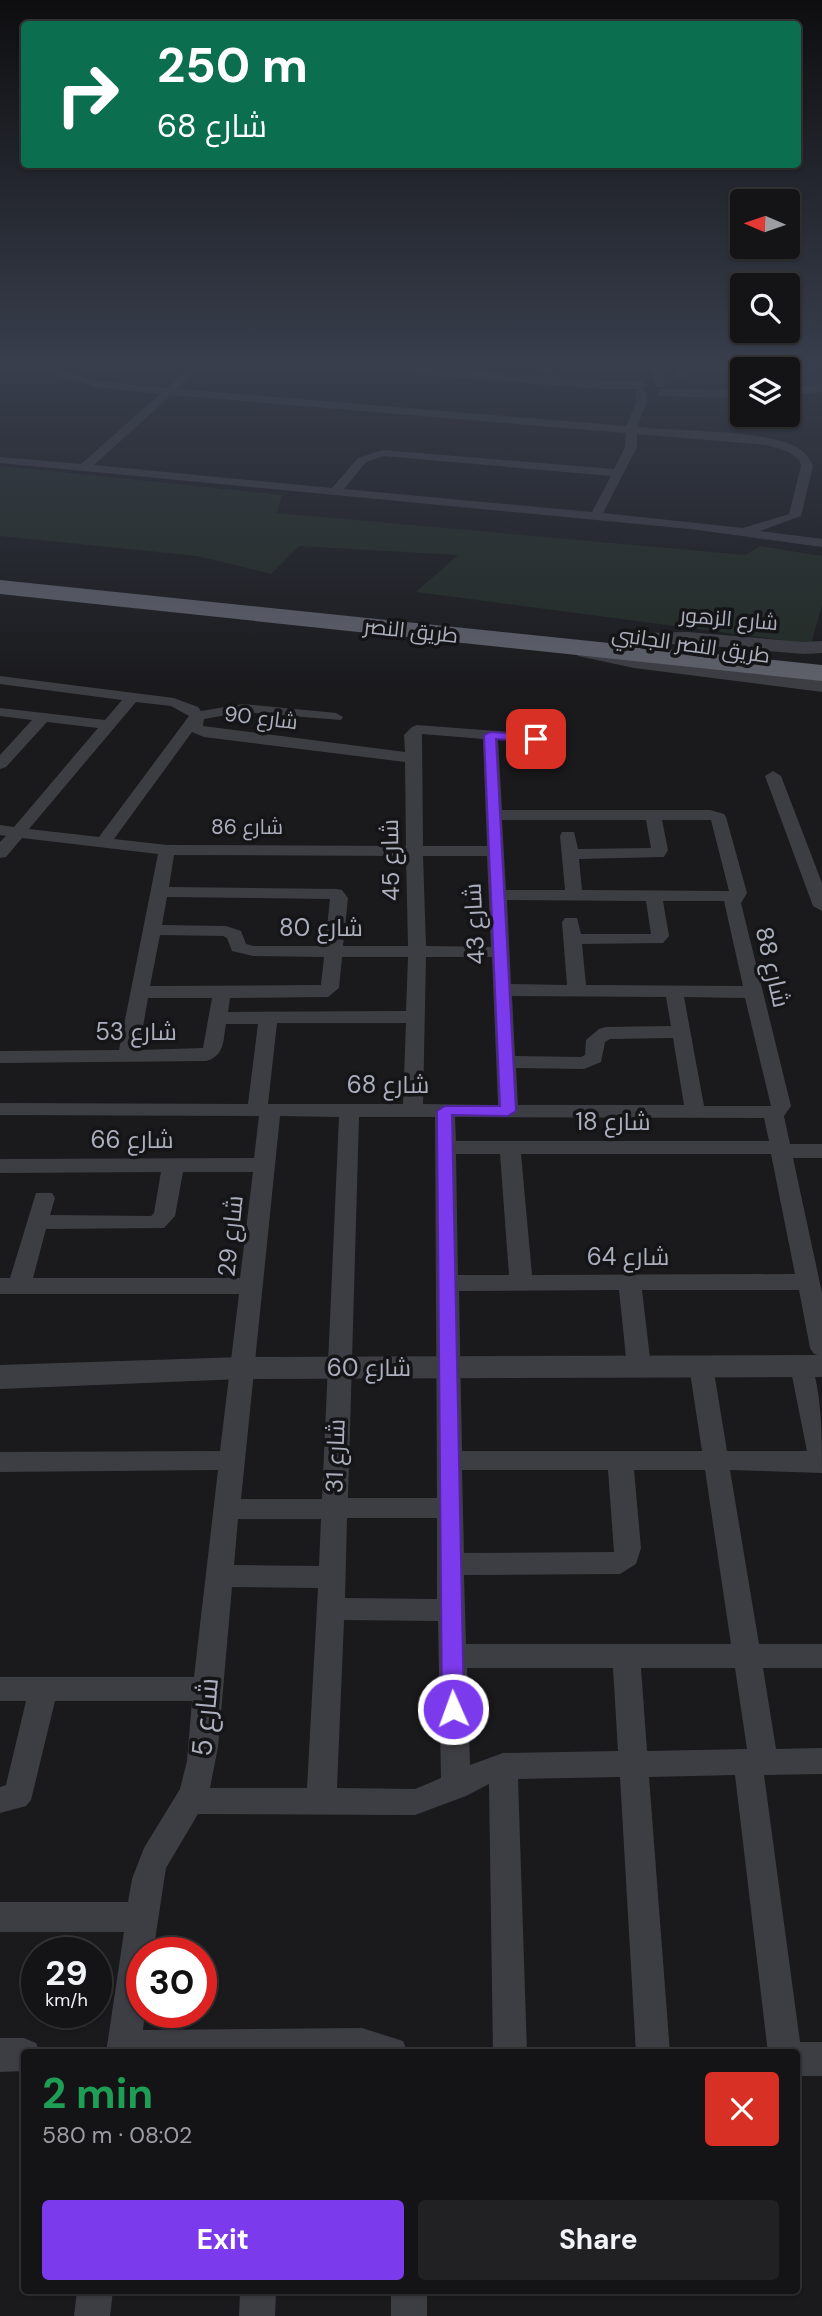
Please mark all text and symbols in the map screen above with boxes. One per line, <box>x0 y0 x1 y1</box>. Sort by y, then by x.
text: 250 m <box>157 33 308 97</box>
icon: right <box>42 49 133 140</box>
text: شارع 68 <box>157 105 267 147</box>
north arrow <box>730 189 800 259</box>
map controls <box>730 189 800 427</box>
button: search <box>730 273 800 343</box>
button: layers <box>730 357 800 427</box>
street label: شارع الزهور <box>678 601 779 637</box>
street label: طريق النصر <box>361 612 460 650</box>
street label: طريق النصر الجانبي <box>610 620 772 672</box>
street label: شارع 90 <box>223 700 299 736</box>
pin <box>506 709 566 769</box>
icon: arrive <box>517 720 555 758</box>
street label: شارع 86 <box>211 813 283 841</box>
street label: شارع 45 <box>374 819 407 901</box>
street label: شارع 43 <box>456 882 493 966</box>
street label: شارع 80 <box>279 912 363 944</box>
street label: شارع 88 <box>748 924 797 1011</box>
street label: شارع 53 <box>95 1016 177 1048</box>
street label: شارع 68 <box>347 1069 429 1101</box>
street label: شارع 18 <box>576 1106 650 1138</box>
street label: شارع 66 <box>90 1124 174 1156</box>
street label: شارع 29 <box>210 1194 251 1278</box>
street label: شارع 64 <box>587 1241 669 1273</box>
street label: شارع 60 <box>327 1352 411 1384</box>
street label: شارع 31 <box>318 1418 353 1494</box>
position arrow <box>416 1672 490 1746</box>
street label: شارع 5 <box>183 1676 227 1758</box>
speed limit sign: 30 <box>126 1937 217 2028</box>
text: 29 <box>45 1950 88 1996</box>
text: km/h <box>45 1988 88 2012</box>
text: 2 min <box>42 2066 153 2121</box>
button: close <box>705 2072 779 2146</box>
text: 580 m · 08:02 <box>42 2120 192 2150</box>
button: Exit <box>42 2200 404 2280</box>
button: Share <box>418 2200 779 2280</box>

